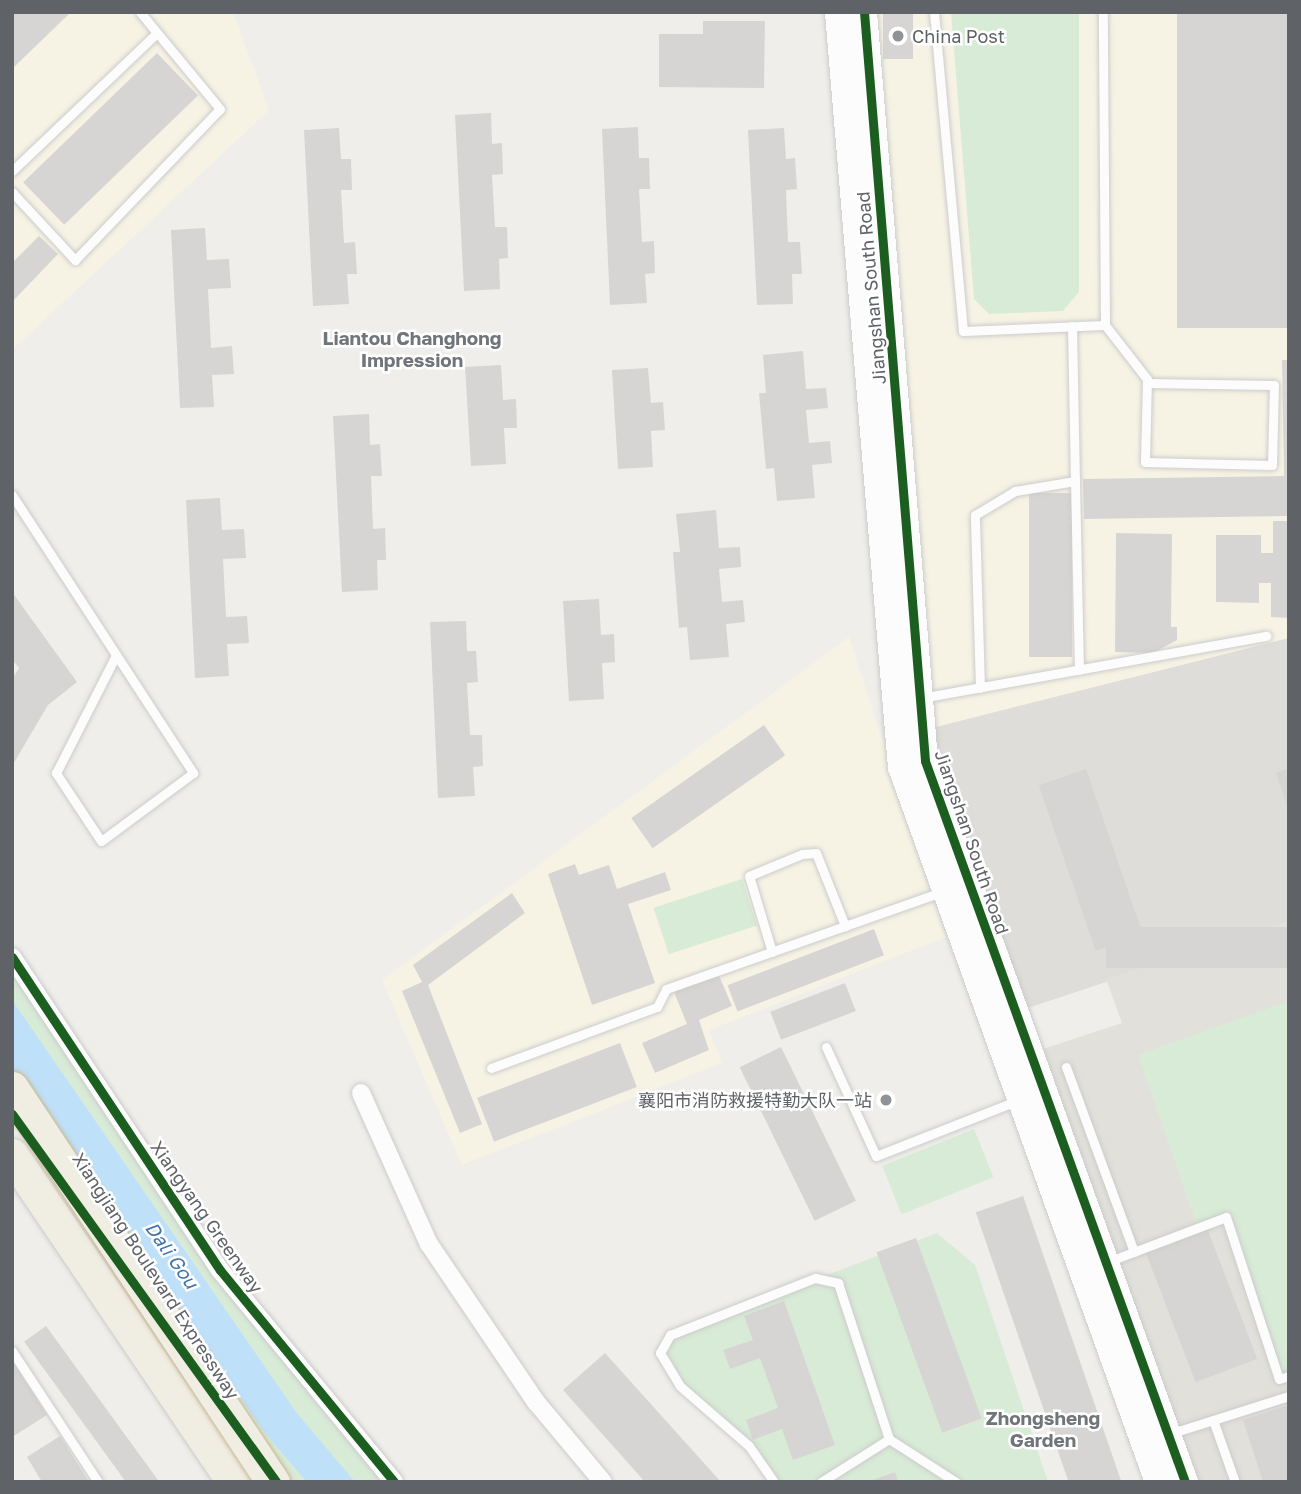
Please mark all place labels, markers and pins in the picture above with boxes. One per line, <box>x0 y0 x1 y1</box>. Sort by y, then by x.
place label: China Post <box>912 25 1005 47</box>
marker: China Post <box>890 28 906 44</box>
place label: 襄阳市消防救援特勤大队一站 <box>638 1089 872 1111</box>
marker: 襄阳市消防救援特勤大队一站 <box>878 1092 894 1108</box>

